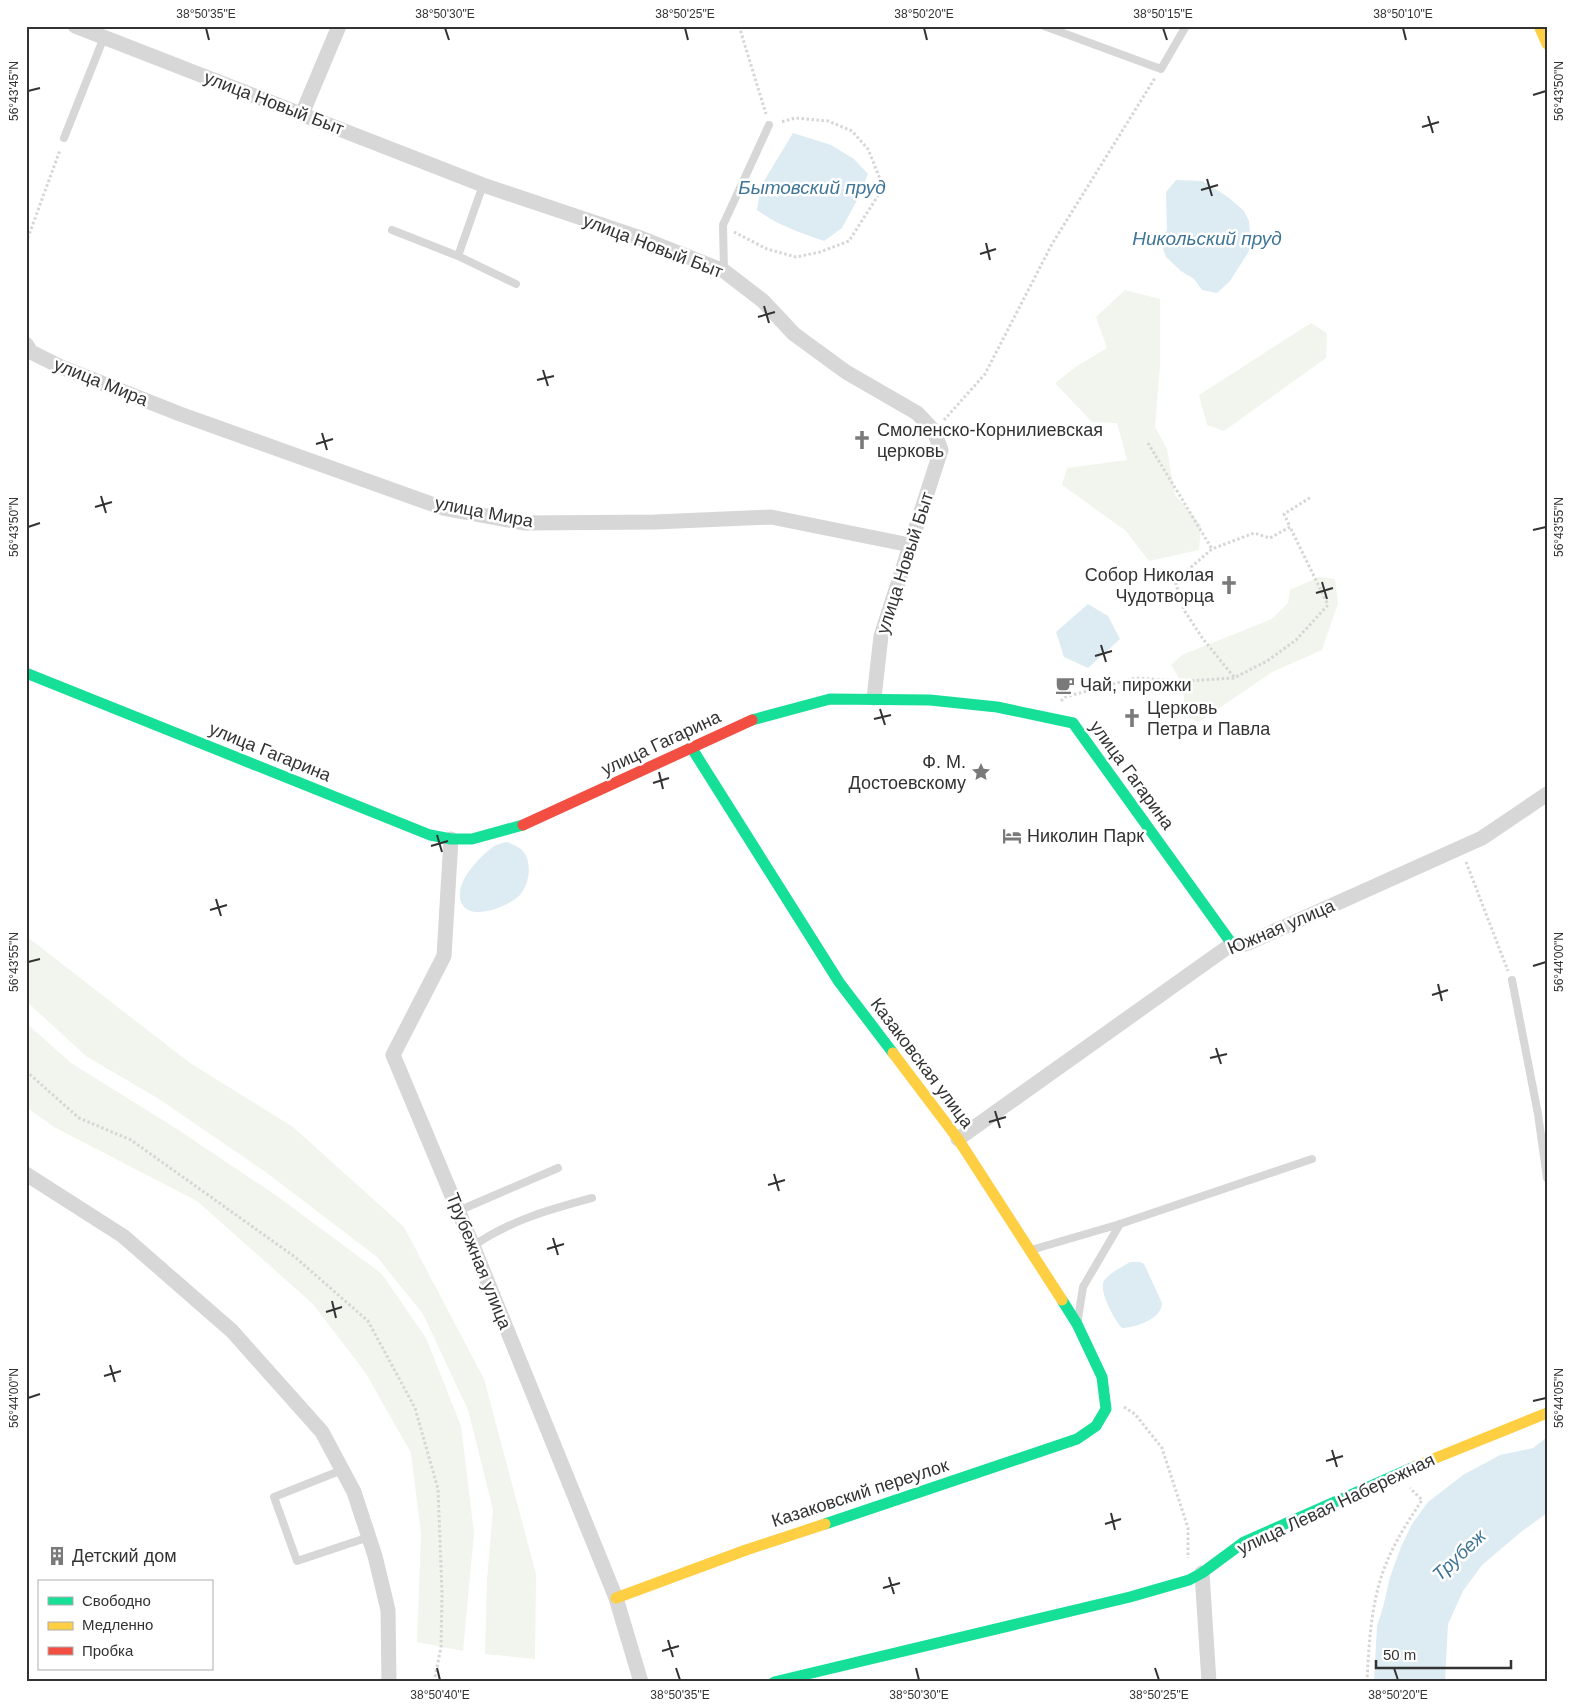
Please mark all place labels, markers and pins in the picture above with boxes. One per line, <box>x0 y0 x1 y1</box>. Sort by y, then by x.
place label: Смоленско-Корнилиевская церковь <box>877 420 1103 461</box>
church icon: Смоленско-Корнилиевская церковь <box>851 429 873 451</box>
place label: Собор Николая Чудотворца <box>1085 565 1215 606</box>
church icon: Собор Николая Чудотворца <box>1218 574 1240 596</box>
cafe icon: Чай, пирожки <box>1054 674 1076 696</box>
place label: Чай, пирожки <box>1080 675 1192 695</box>
place label: Церковь Петра и Павла <box>1147 698 1271 739</box>
church icon: Церковь Петра и Павла <box>1121 707 1143 729</box>
place label: Ф. М. Достоевскому <box>849 752 966 793</box>
place icon: Ф. М. Достоевскому <box>970 761 992 783</box>
hotel icon: Николин Парк <box>1001 825 1023 847</box>
place label: Николин Парк <box>1027 826 1144 846</box>
building icon: Детский дом <box>46 1545 68 1567</box>
place label: Детский дом <box>72 1546 177 1566</box>

